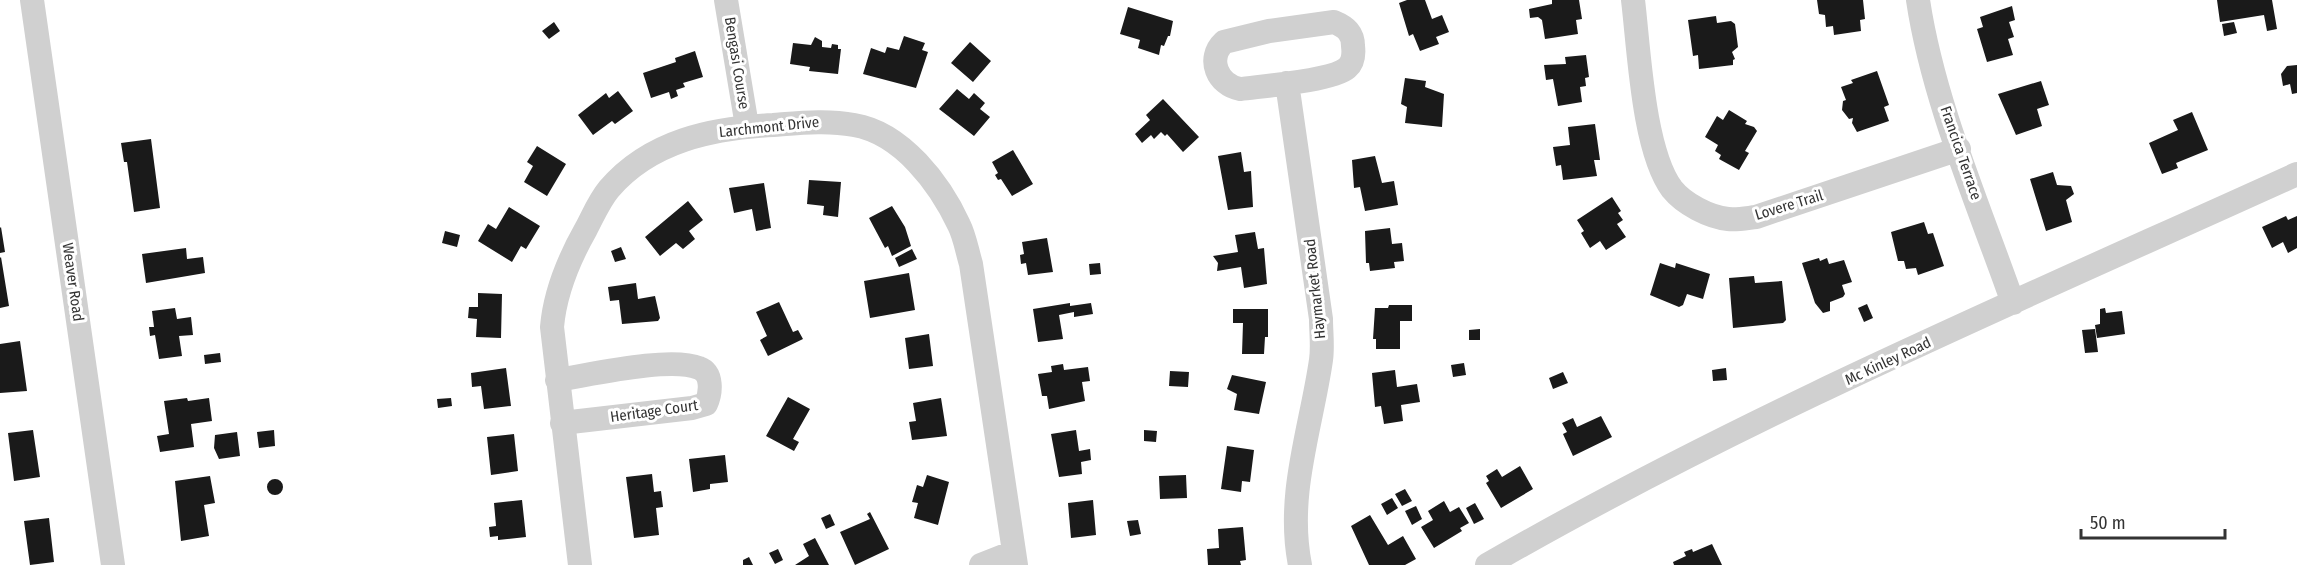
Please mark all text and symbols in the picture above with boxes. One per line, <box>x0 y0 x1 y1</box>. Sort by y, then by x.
street label: Bengasi Course <box>721 16 753 110</box>
street label: Francica Terrace <box>1937 104 1985 202</box>
street label: Larchmont Drive <box>718 113 820 141</box>
street label: Lovere Trail <box>1753 186 1825 224</box>
street label: Haymarket Road <box>1301 238 1329 340</box>
street label: Weaver Road <box>59 241 87 323</box>
street label: Mc Kinley Road <box>1842 333 1934 389</box>
street label: Heritage Court <box>609 396 699 426</box>
scale bar <box>2081 502 2225 540</box>
text: 50 m <box>2090 512 2126 534</box>

